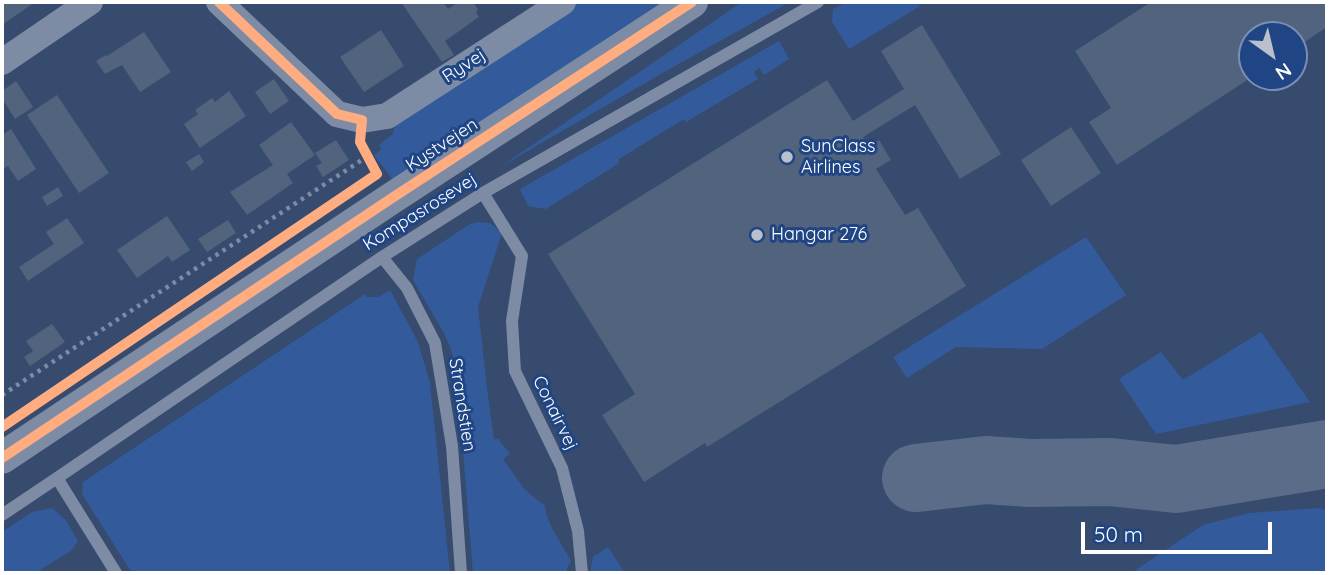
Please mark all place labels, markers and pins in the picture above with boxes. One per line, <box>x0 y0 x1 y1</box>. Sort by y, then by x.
place label: SunClass Airlines <box>801 136 875 178</box>
marker: SunClass Airlines <box>779 149 795 165</box>
place label: Hangar 276 <box>771 224 867 246</box>
marker: Hangar 276 <box>749 227 765 243</box>

